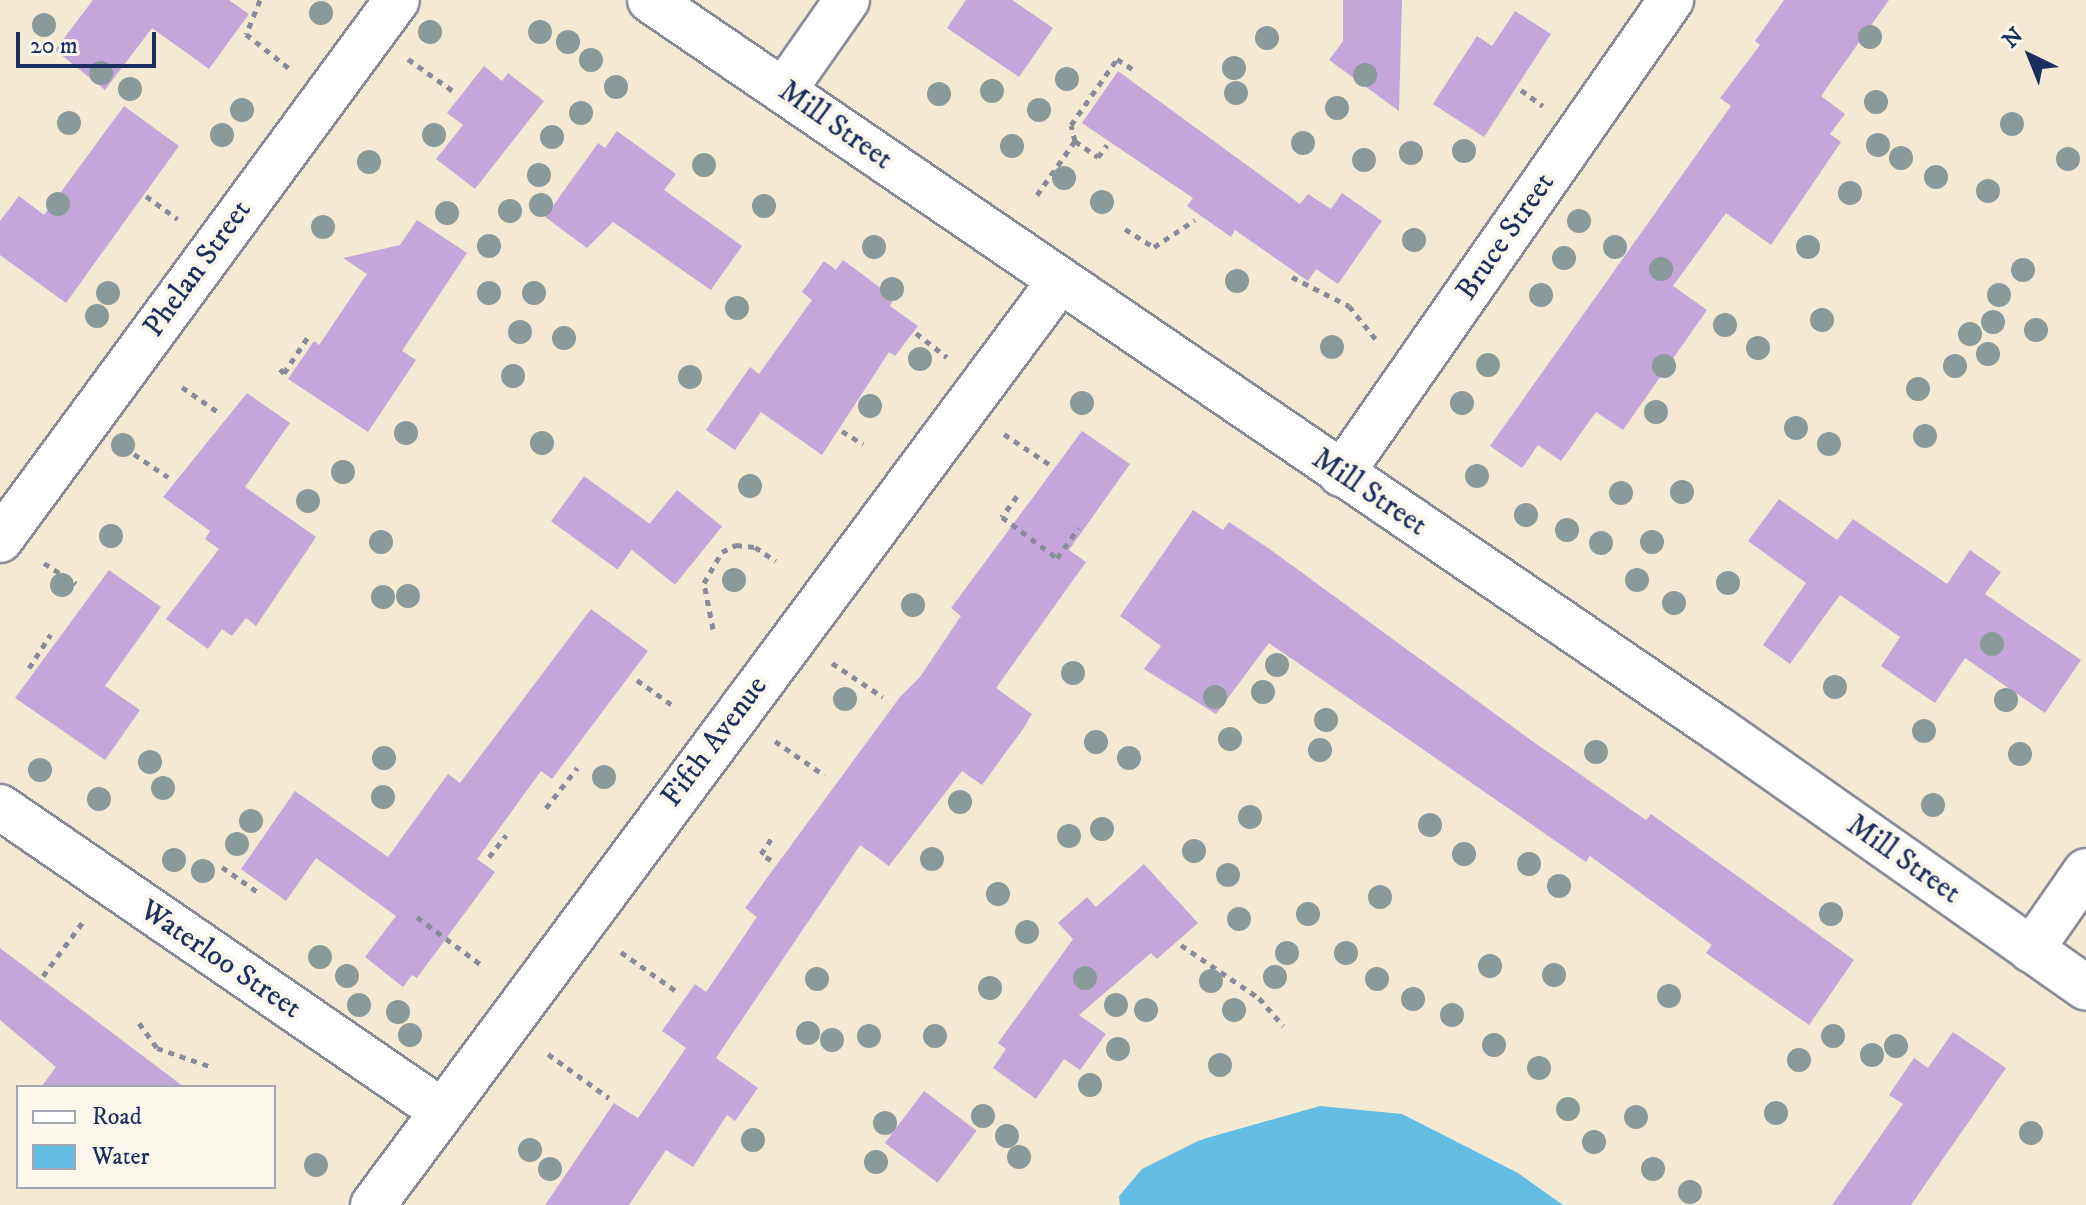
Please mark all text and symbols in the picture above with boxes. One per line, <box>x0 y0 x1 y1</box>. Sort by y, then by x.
scale bar <box>20 16 160 66</box>
north arrow <box>1990 16 2070 96</box>
text: N <box>1997 22 2029 54</box>
text: 20 m <box>30 31 78 61</box>
street label: Mill Street <box>771 74 899 178</box>
street label: Bruce Street <box>1449 166 1563 308</box>
street label: Phelan Street <box>136 194 260 344</box>
street label: Mill Street <box>1305 442 1433 544</box>
street label: Fifth Avenue <box>654 670 776 814</box>
street label: Mill Street <box>1839 808 1967 912</box>
street label: Waterloo Street <box>132 893 308 1027</box>
legend <box>16 1085 276 1189</box>
text: Road <box>92 1102 142 1132</box>
text: Water <box>92 1142 149 1172</box>

